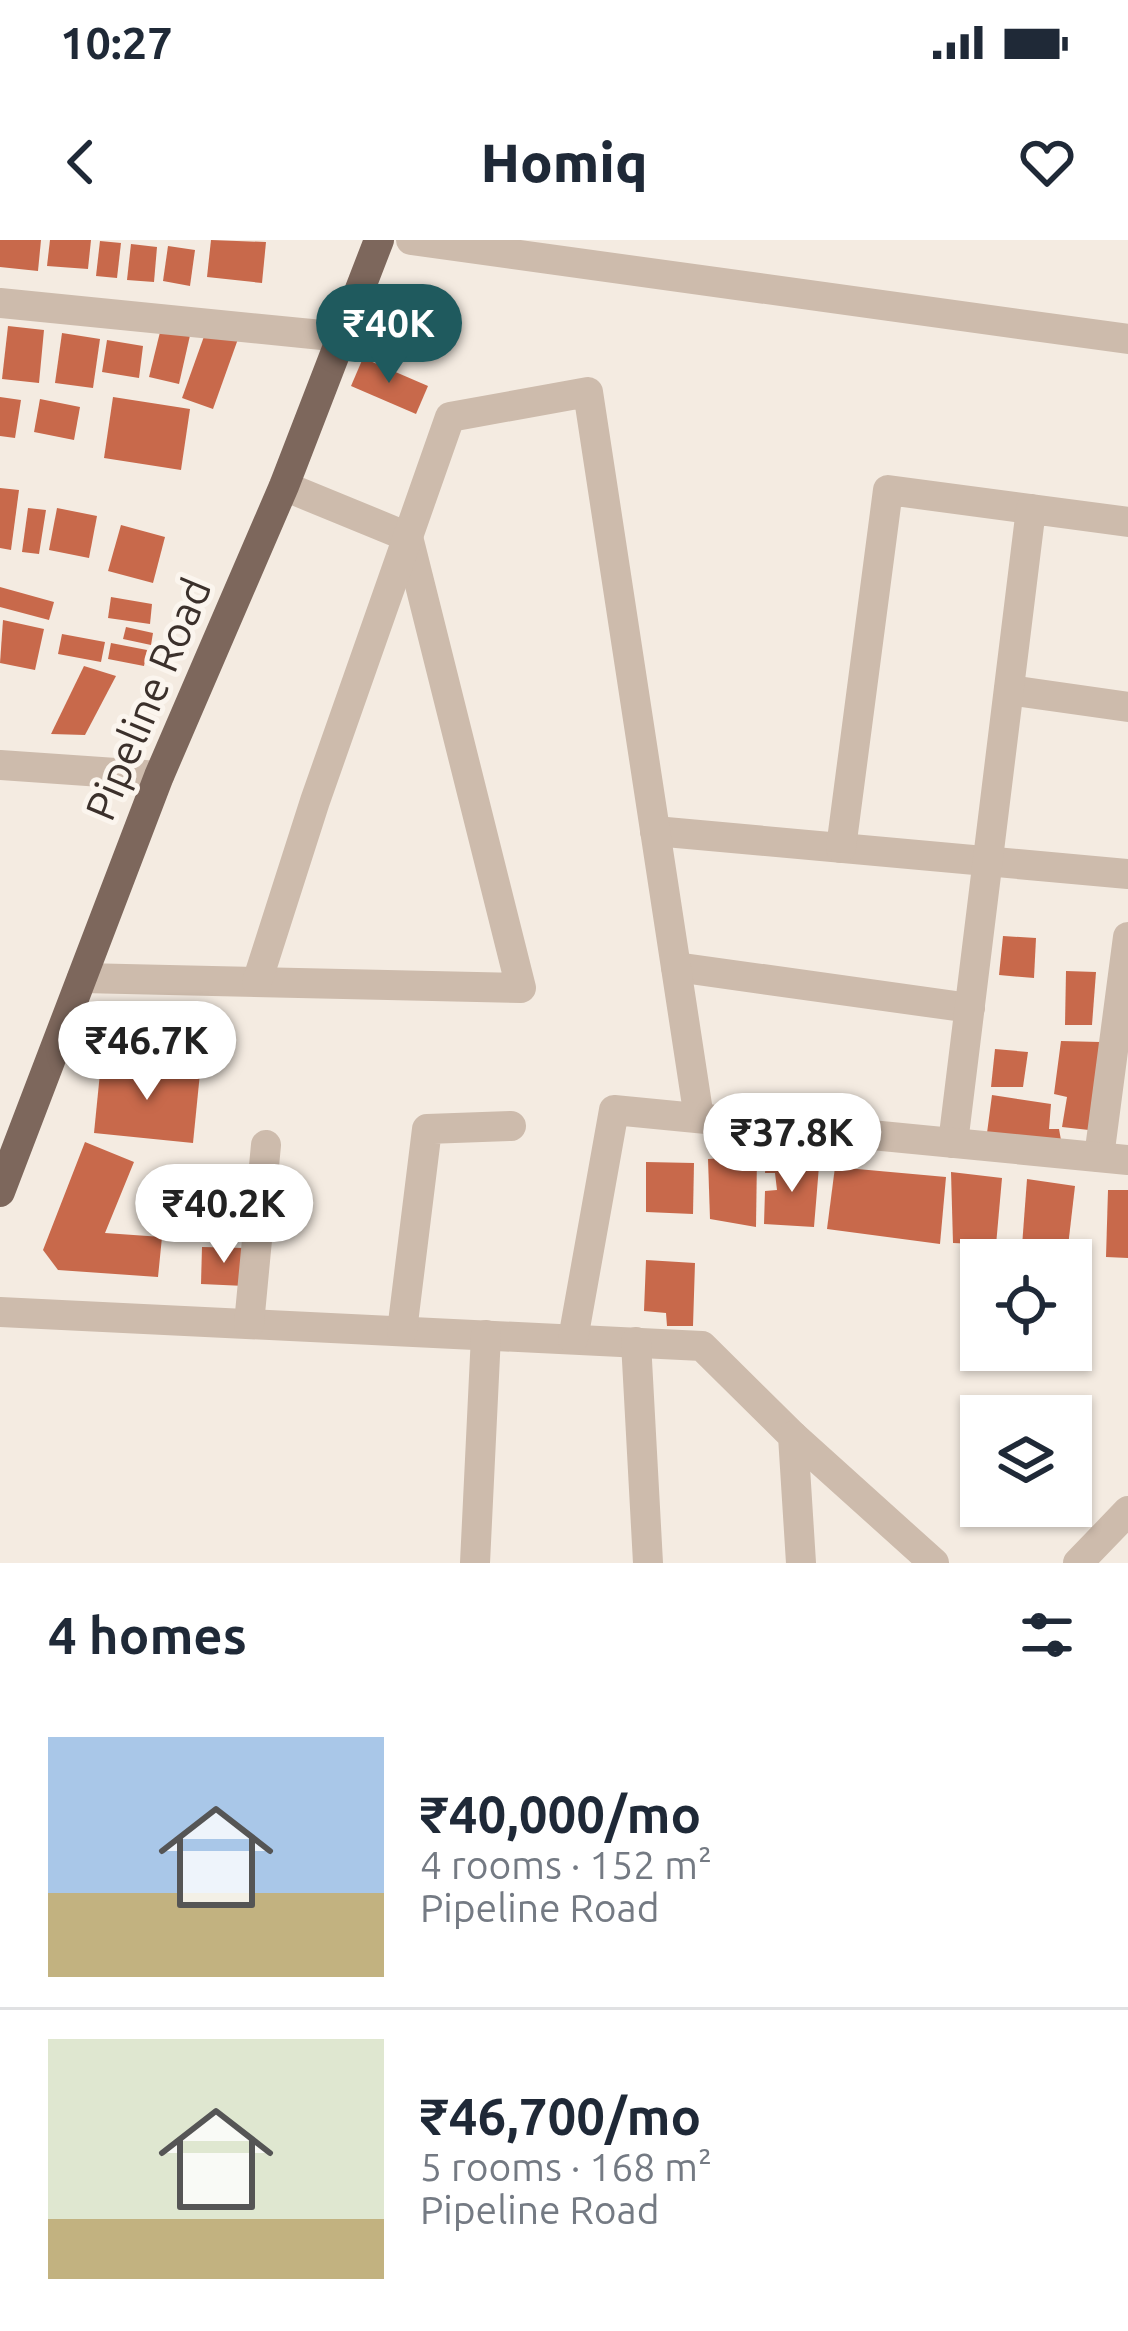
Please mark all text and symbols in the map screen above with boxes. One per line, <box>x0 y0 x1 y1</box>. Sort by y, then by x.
text: 10:27 <box>60 17 173 68</box>
icon: back <box>48 129 114 195</box>
icon: heart <box>1014 129 1080 195</box>
text: Homiq <box>480 132 648 192</box>
pin: ₹40K <box>318 284 460 386</box>
text: ₹40K <box>343 301 435 344</box>
street label: Pipeline Road <box>76 571 220 827</box>
pin: ₹46.7K <box>49 1001 245 1103</box>
text: ₹46.7K <box>85 1018 209 1061</box>
pin: ₹37.8K <box>694 1093 890 1195</box>
text: ₹37.8K <box>730 1110 854 1153</box>
pin: ₹40.2K <box>126 1164 322 1266</box>
text: ₹40.2K <box>162 1181 286 1224</box>
map controls <box>960 1239 1092 1527</box>
button: locate <box>960 1239 1092 1371</box>
button: layers <box>960 1395 1092 1527</box>
icon: filters <box>1014 1602 1080 1668</box>
text: 4 homes <box>48 1606 247 1664</box>
icon: home <box>144 1785 288 1929</box>
text: ₹40,000/mo <box>420 1785 701 1843</box>
text: 4 rooms · 152 m² <box>420 1843 712 1886</box>
text: Pipeline Road <box>420 1886 659 1929</box>
icon: home <box>144 2087 288 2231</box>
text: ₹46,700/mo <box>420 2087 701 2145</box>
text: 5 rooms · 168 m² <box>420 2145 712 2188</box>
text: Pipeline Road <box>420 2188 659 2231</box>

